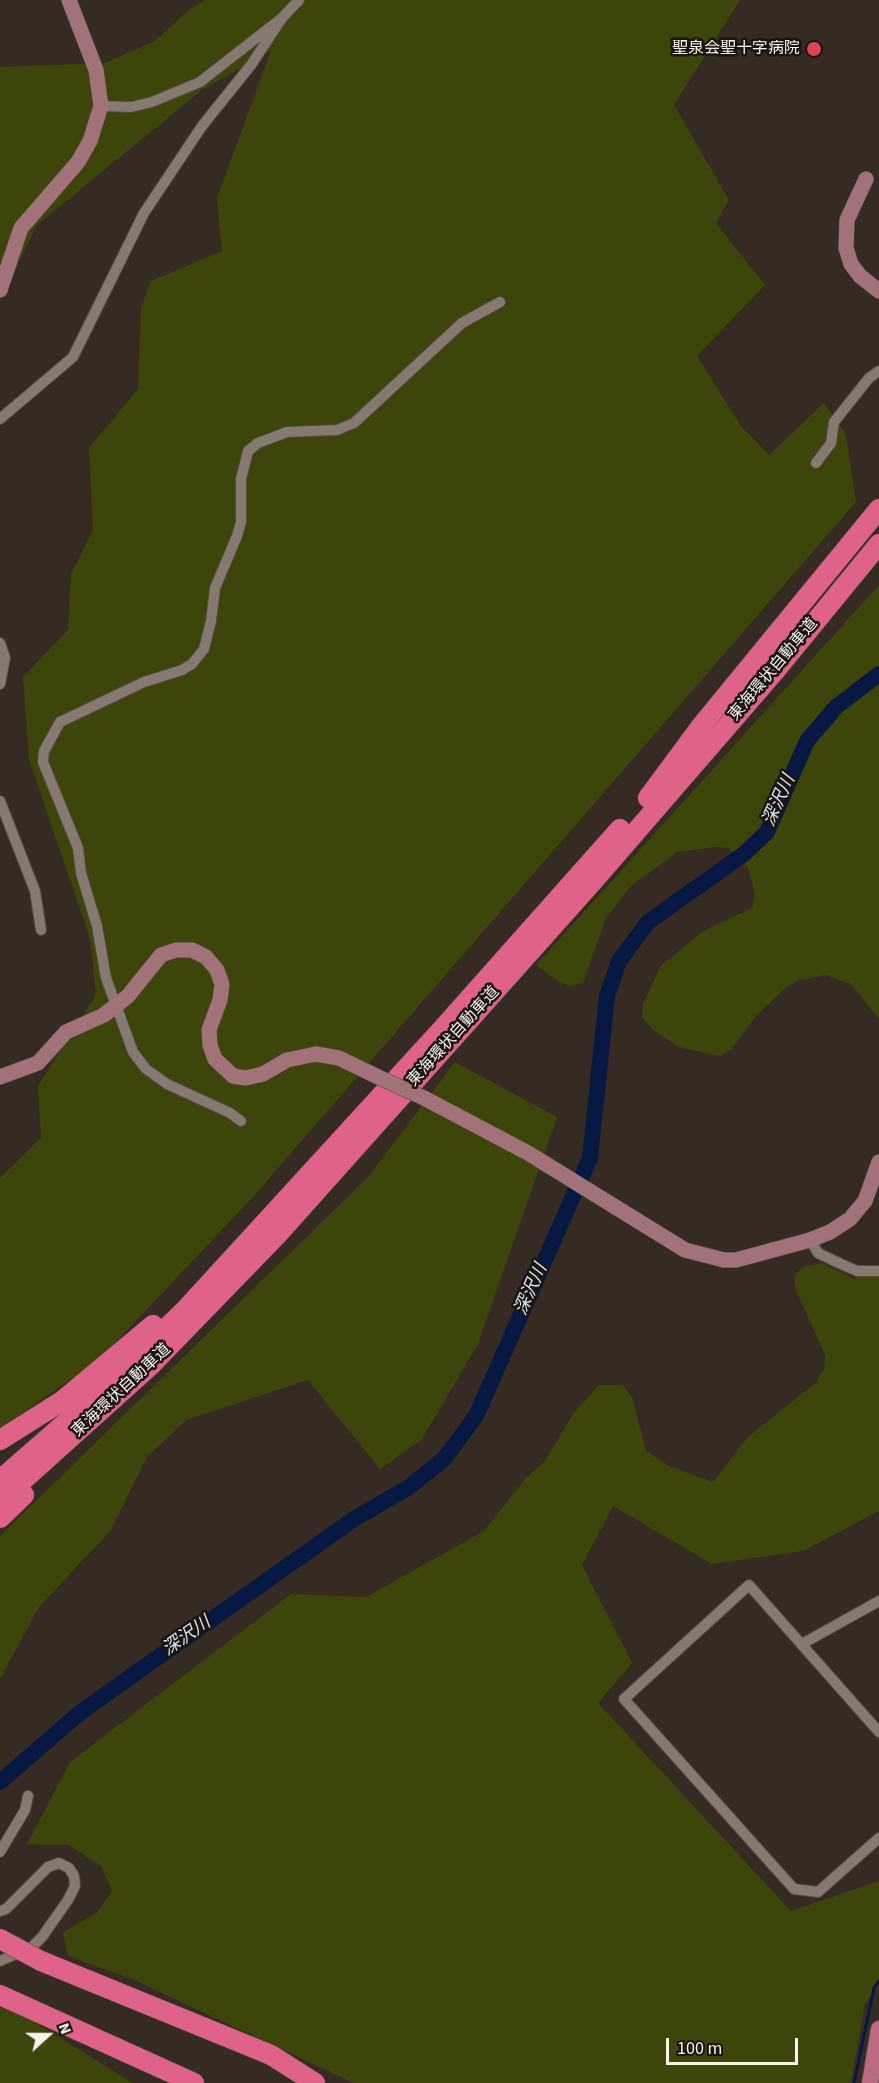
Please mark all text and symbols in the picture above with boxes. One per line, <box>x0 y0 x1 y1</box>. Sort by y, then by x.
place label: 聖泉会聖十字病院 <box>672 39 800 59</box>
marker: 聖泉会聖十字病院 <box>805 40 823 58</box>
street label: 東海環状自動車道 <box>726 615 822 725</box>
water label: 深沢川 <box>759 772 801 830</box>
street label: 東海環状自動車道 <box>404 983 504 1091</box>
water label: 深沢川 <box>511 1261 553 1319</box>
street label: 東海環状自動車道 <box>69 1340 175 1442</box>
water label: 深沢川 <box>159 1613 215 1661</box>
north arrow <box>18 2005 78 2065</box>
text: N <box>53 2020 77 2037</box>
scale bar <box>669 2026 801 2064</box>
text: 100 m <box>677 2036 722 2061</box>

